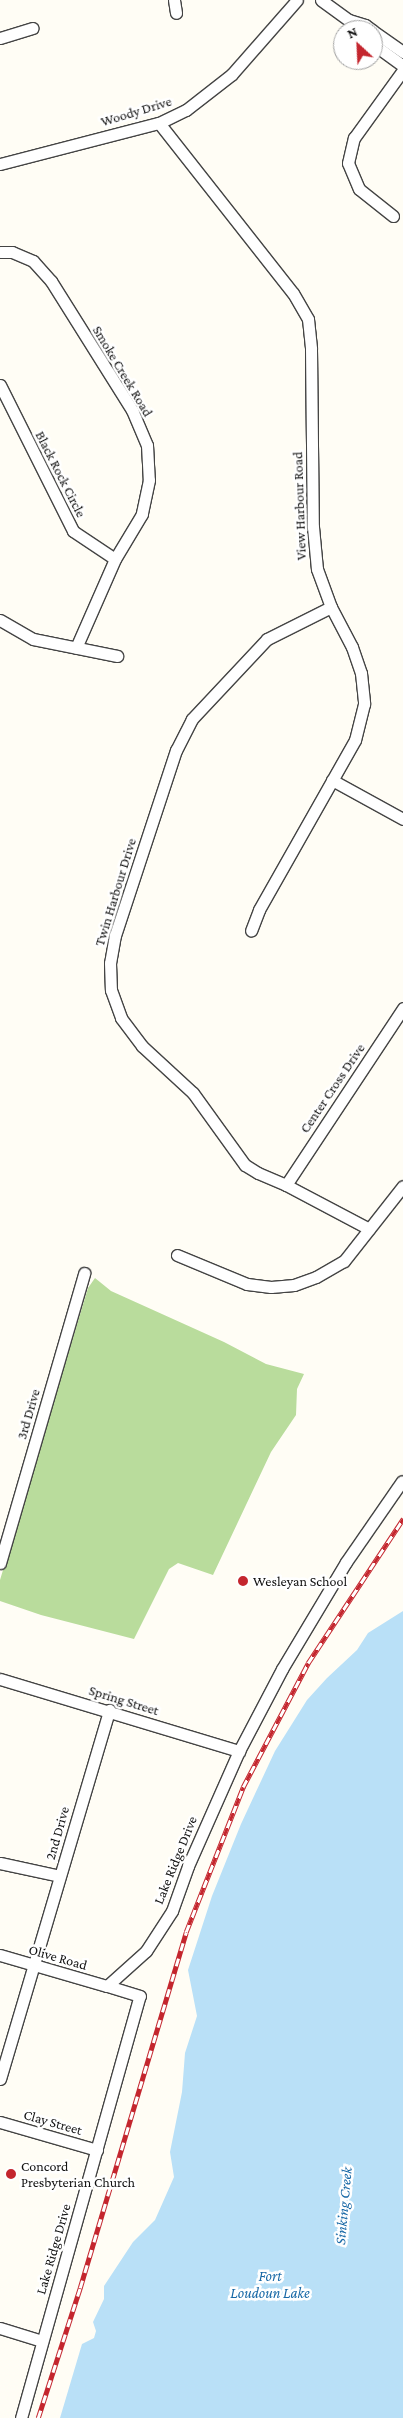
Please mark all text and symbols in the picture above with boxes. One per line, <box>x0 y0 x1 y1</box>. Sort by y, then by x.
north arrow <box>333 20 383 70</box>
text: N <box>344 23 360 42</box>
street label: Woody Drive <box>99 92 173 130</box>
street label: Smoke Creek Road <box>89 323 157 419</box>
street label: Black Rock Circle <box>32 428 90 520</box>
street label: View Harbour Road <box>289 451 309 561</box>
street label: Twin Harbour Drive <box>91 836 139 948</box>
street label: Center Cross Drive <box>296 1040 368 1136</box>
street label: 3rd Drive <box>13 1387 43 1441</box>
place label: Wesleyan School <box>253 1573 347 1589</box>
marker: Wesleyan School <box>237 1575 249 1587</box>
street label: Spring Street <box>87 1681 161 1719</box>
street label: 2nd Drive <box>41 1804 73 1862</box>
street label: Lake Ridge Drive <box>150 1813 200 1907</box>
street label: Olive Road <box>27 1941 89 1973</box>
street label: Clay Street <box>22 2106 84 2138</box>
place label: Concord Presbyterian Church <box>21 2158 135 2190</box>
water label: Sinking Creek <box>332 2166 356 2246</box>
marker: Concord Presbyterian Church <box>5 2168 17 2180</box>
street label: Lake Ridge Drive <box>32 2202 74 2296</box>
water label: Fort Loudoun Lake <box>230 2267 310 2302</box>

